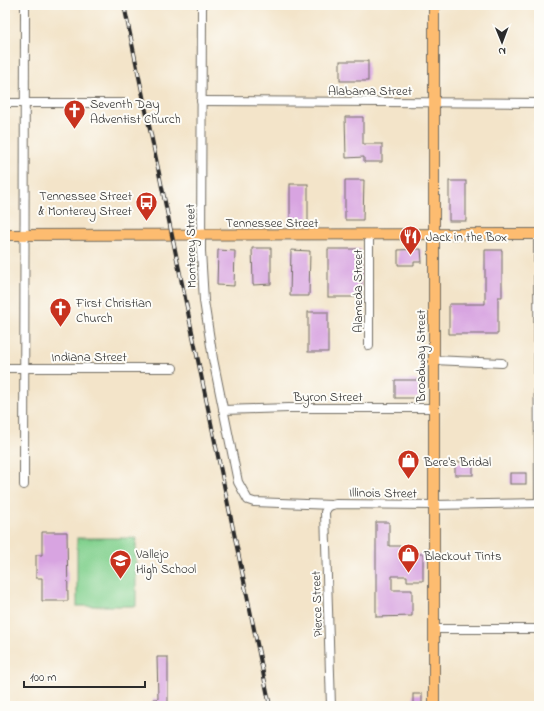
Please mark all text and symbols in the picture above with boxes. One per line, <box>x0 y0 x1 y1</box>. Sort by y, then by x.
north arrow <box>482 22 522 62</box>
text: N <box>498 43 506 59</box>
street label: Alabama Street <box>328 82 413 101</box>
place label: Seventh Day Adventist Church <box>90 95 181 129</box>
church icon: Seventh Day Adventist Church <box>61 97 87 130</box>
place label: Tennessee Street & Monterey Street <box>38 187 133 222</box>
bus stop icon: Tennessee Street & Monterey Street <box>134 189 160 222</box>
street label: Monterey Street <box>181 203 203 288</box>
street label: Tennessee Street <box>226 214 319 233</box>
restaurant icon: Jack in the Box <box>397 223 423 256</box>
place label: Jack in the Box <box>426 228 507 247</box>
street label: Alameda Street <box>349 249 368 333</box>
place label: First Christian Church <box>75 294 151 328</box>
church icon: First Christian Church <box>48 296 74 329</box>
street label: Broadway Street <box>412 309 432 403</box>
street label: Indiana Street <box>51 348 127 367</box>
street label: Byron Street <box>292 388 363 408</box>
shop icon: Bere's Bridal <box>396 448 422 481</box>
place label: Bere's Bridal <box>423 453 491 472</box>
street label: Illinois Street <box>349 483 418 504</box>
shop icon: Blackout Tints <box>395 542 421 575</box>
place label: Vallejo High School <box>135 545 196 580</box>
school or university icon: Vallejo High School <box>108 547 134 580</box>
place label: Blackout Tints <box>423 547 502 566</box>
street label: Pierce Street <box>307 570 328 638</box>
scale bar <box>24 663 145 689</box>
text: 100 m <box>30 669 57 687</box>

